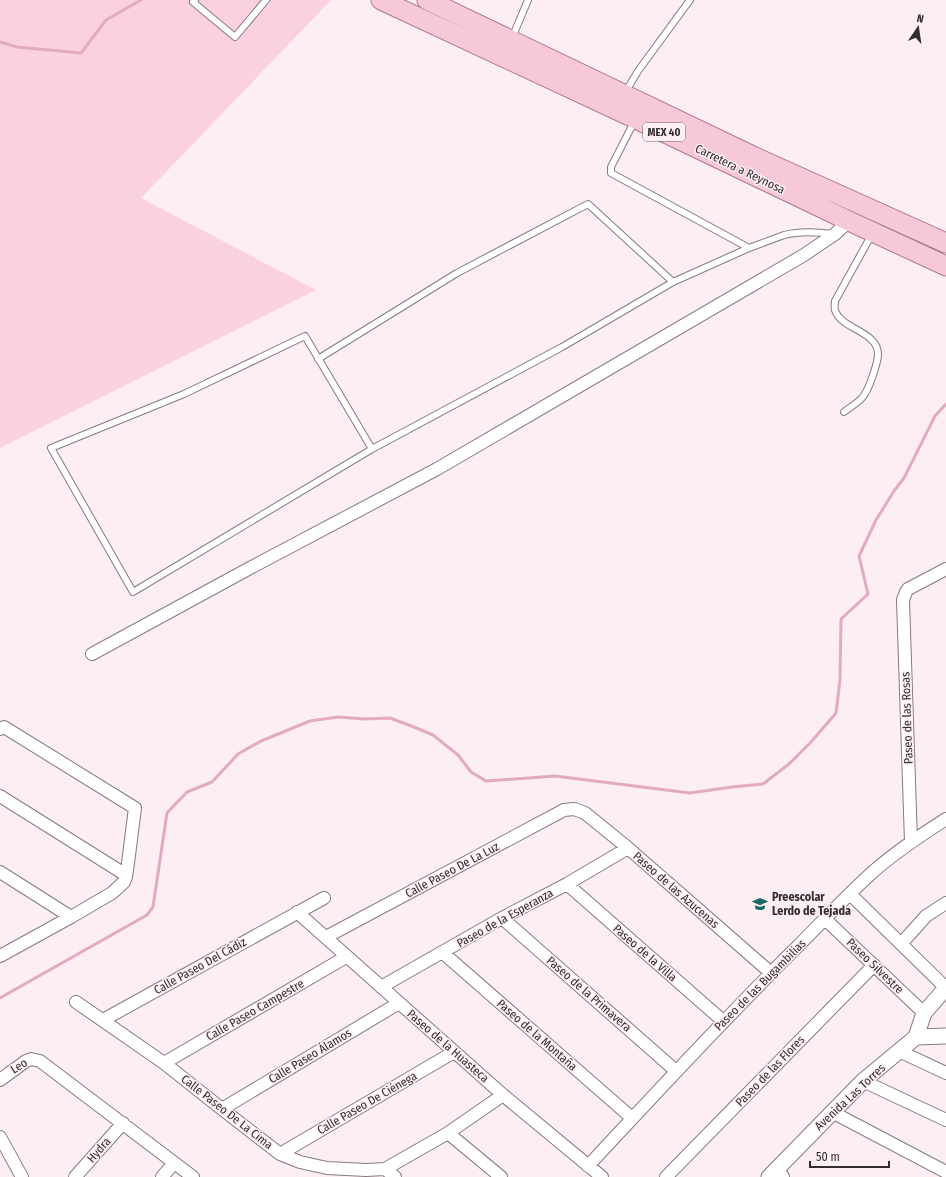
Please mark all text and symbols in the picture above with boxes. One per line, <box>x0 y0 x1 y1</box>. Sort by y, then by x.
north arrow <box>898 8 938 48</box>
text: N <box>915 12 925 26</box>
road number: MEX 40 <box>643 123 685 141</box>
street label: Carretera a Reynosa <box>693 141 787 197</box>
street label: Paseo de las Rosas <box>898 672 916 764</box>
street label: Calle Paseo De La Luz <box>403 839 502 901</box>
street label: Paseo de las Azucenas <box>630 849 722 931</box>
street label: Paseo de la Esperanza <box>454 886 556 950</box>
place label: Preescolar Lerdo de Tejada <box>772 890 851 918</box>
school or university icon: Preescolar Lerdo de Tejada <box>751 895 769 913</box>
street label: Paseo de la Villa <box>610 922 680 985</box>
street label: Calle Paseo Del Cádiz <box>151 935 249 997</box>
street label: Paseo Silvestre <box>844 935 906 997</box>
street label: Paseo de las Bugambilias <box>711 936 809 1034</box>
street label: Paseo de la Primavera <box>544 953 634 1035</box>
street label: Calle Paseo Campestre <box>204 976 306 1044</box>
street label: Paseo de la Montaña <box>494 996 580 1074</box>
street label: Paseo de la Huasteca <box>404 1007 492 1085</box>
street label: Calle Paseo Álamos <box>265 1025 354 1086</box>
street label: Paseo de las Flores <box>733 1033 807 1109</box>
street label: Leo <box>8 1055 30 1077</box>
street label: Avenida Las Torres <box>812 1061 888 1133</box>
street label: Calle Paseo De Ciénega <box>315 1069 419 1137</box>
street label: Calle Paseo De La Cima <box>178 1072 276 1152</box>
street label: Hydra <box>84 1134 114 1165</box>
scale bar <box>810 1143 889 1169</box>
text: 50 m <box>816 1150 840 1164</box>

